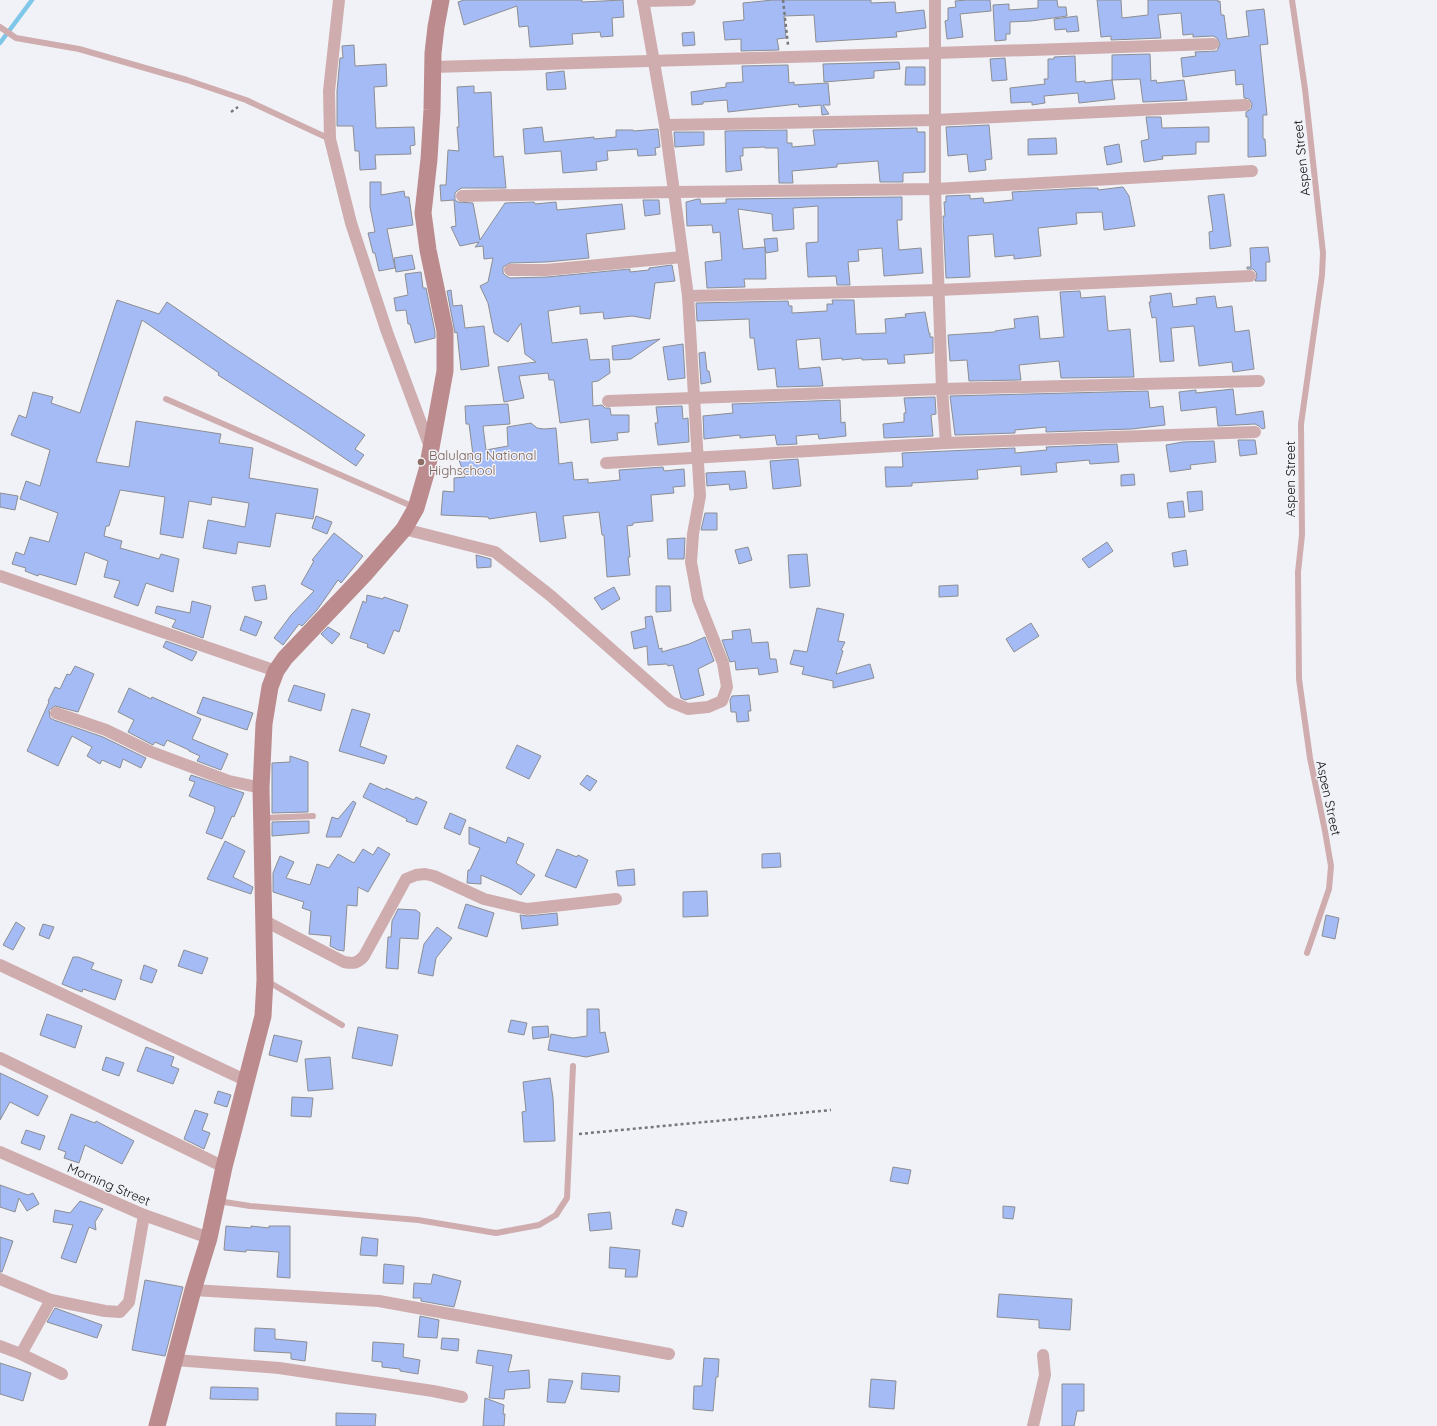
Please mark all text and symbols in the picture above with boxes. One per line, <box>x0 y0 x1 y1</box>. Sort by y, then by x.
street label: Aspen Street <box>1289 119 1313 197</box>
street label: Aspen Street <box>1282 441 1298 517</box>
place label: Balulang National Highschool <box>429 447 536 478</box>
marker: Balulang National Highschool <box>416 457 426 467</box>
street label: Aspen Street <box>1313 759 1345 837</box>
street label: Morning Street <box>65 1159 153 1209</box>

